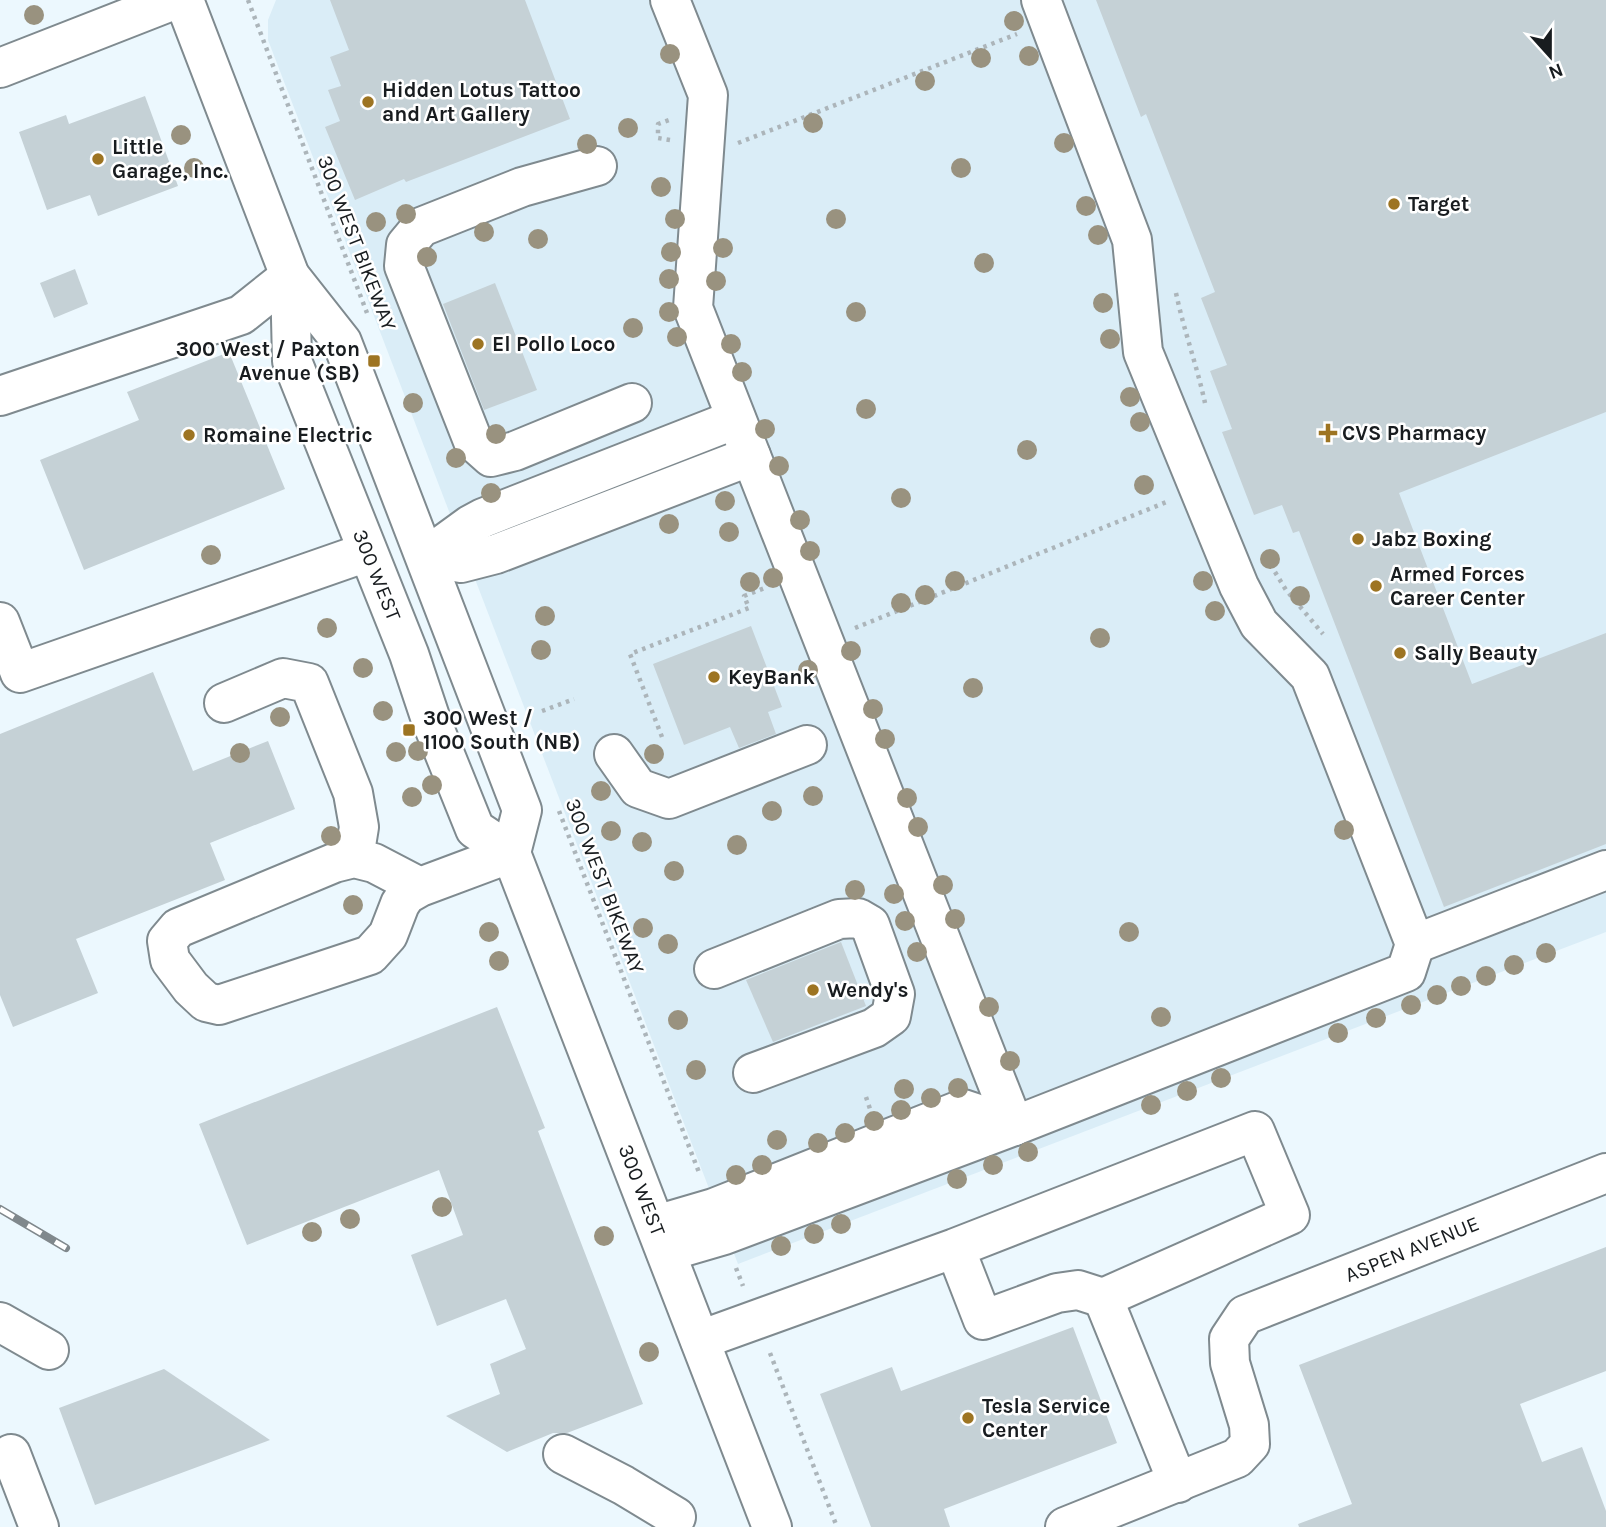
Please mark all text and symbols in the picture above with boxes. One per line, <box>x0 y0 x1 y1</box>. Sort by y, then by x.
north arrow <box>1515 21 1585 91</box>
text: N <box>1545 58 1566 84</box>
place label: Hidden Lotus Tattoo and Art Gallery <box>382 78 581 126</box>
marker: Hidden Lotus Tattoo and Art Gallery <box>360 94 376 110</box>
place label: Little Garage, Inc. <box>112 135 228 183</box>
marker: Little Garage, Inc. <box>90 151 106 167</box>
street label: 300 WEST BIKEWAY <box>313 152 402 334</box>
place label: Target <box>1408 192 1469 216</box>
marker: Target <box>1386 196 1402 212</box>
place label: El Pollo Loco <box>492 332 615 356</box>
marker: El Pollo Loco <box>470 336 486 352</box>
place label: 300 West / Paxton Avenue (SB) <box>176 337 360 385</box>
marker: 300 West / Paxton Avenue (SB) <box>366 353 382 369</box>
place label: CVS Pharmacy <box>1342 421 1487 445</box>
place label: Romaine Electric <box>203 423 373 447</box>
marker: CVS Pharmacy <box>1320 425 1336 441</box>
marker: Romaine Electric <box>181 427 197 443</box>
street label: 300 WEST <box>348 526 406 624</box>
place label: Jabz Boxing <box>1372 527 1492 551</box>
marker: Jabz Boxing <box>1350 531 1366 547</box>
place label: Armed Forces Career Center <box>1390 562 1526 610</box>
marker: Armed Forces Career Center <box>1368 578 1384 594</box>
place label: Sally Beauty <box>1414 641 1538 665</box>
marker: Sally Beauty <box>1392 645 1408 661</box>
place label: KeyBank <box>728 665 815 689</box>
marker: KeyBank <box>706 669 722 685</box>
place label: 300 West / 1100 South (NB) <box>423 706 580 754</box>
marker: 300 West / 1100 South (NB) <box>401 722 417 738</box>
street label: 300 WEST BIKEWAY <box>561 795 650 977</box>
place label: Wendy's <box>827 978 909 1002</box>
marker: Wendy's <box>805 982 821 998</box>
street label: 300 WEST <box>614 1141 671 1240</box>
street label: ASPEN AVENUE <box>1341 1211 1483 1287</box>
place label: Tesla Service Center <box>982 1394 1110 1442</box>
marker: Tesla Service Center <box>960 1410 976 1426</box>

